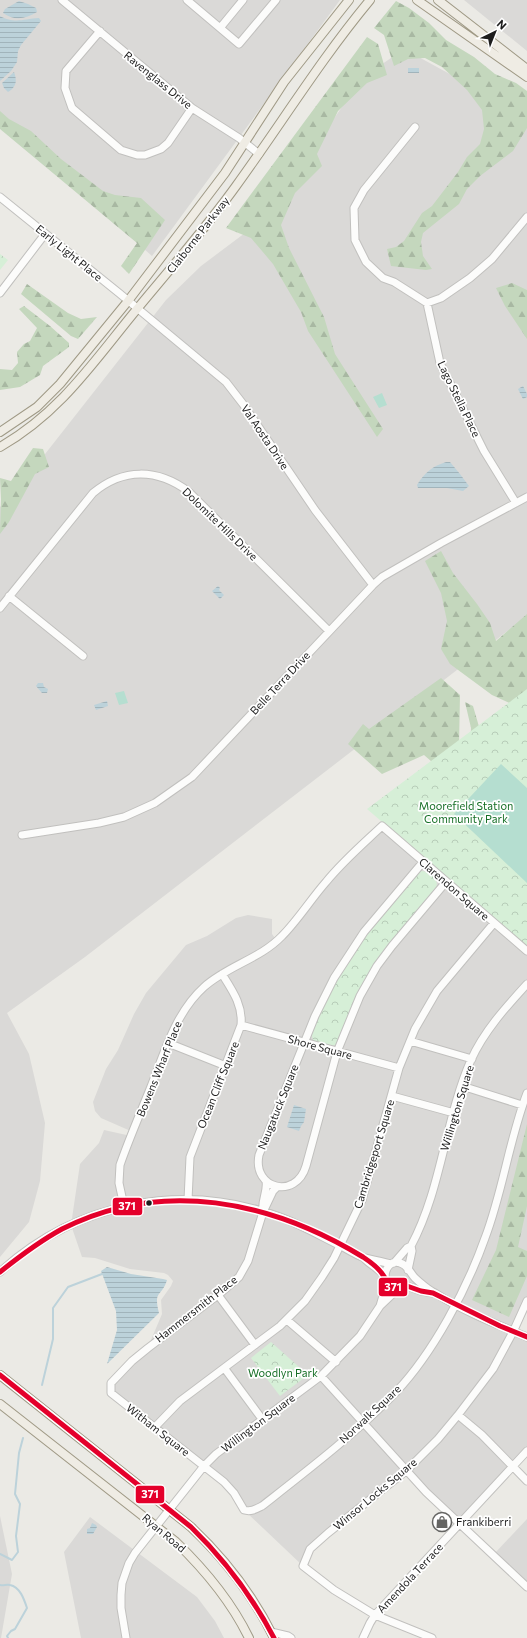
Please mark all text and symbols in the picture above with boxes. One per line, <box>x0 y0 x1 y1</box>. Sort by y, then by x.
north arrow <box>475 12 515 52</box>
text: N <box>495 17 510 32</box>
street label: Ravenglass Drive <box>122 48 195 111</box>
street label: Claiborne Parkway <box>164 194 232 276</box>
street label: Early Light Place <box>33 222 105 284</box>
street label: Lago Stella Place <box>435 358 484 439</box>
street label: Val Aosta Drive <box>239 402 292 472</box>
street label: Dolomite Hills Drive <box>180 485 261 563</box>
street label: Belle Terra Drive <box>247 648 312 717</box>
park label: Moorefield Station Community Park <box>419 799 513 825</box>
street label: Clarendon Square <box>417 855 492 923</box>
street label: Bowens Wharf Place <box>133 1019 184 1119</box>
street label: Shore Square <box>286 1032 354 1061</box>
street label: Ocean Cliff Square <box>194 1039 241 1130</box>
street label: Naugatuck Square <box>255 1062 301 1151</box>
street label: Willington Square <box>437 1063 476 1152</box>
street label: Cambridgeport Square <box>351 1097 396 1210</box>
line badge: 371 <box>112 1197 143 1216</box>
unlabelled marker <box>144 1198 154 1208</box>
text: 371 <box>118 1199 136 1212</box>
street label: Hammersmith Place <box>152 1273 239 1345</box>
line badge: 371 <box>378 1277 408 1297</box>
text: 371 <box>384 1280 402 1293</box>
park label: Woodlyn Park <box>248 1366 318 1379</box>
street label: Norwalk Square <box>336 1382 403 1445</box>
street label: Willington Square <box>218 1391 297 1455</box>
street label: Witham Square <box>124 1401 193 1459</box>
street label: Winsor Locks Square <box>330 1455 419 1532</box>
line badge: 371 <box>135 1485 165 1504</box>
text: 371 <box>141 1487 159 1500</box>
street label: Ryan Road <box>140 1511 189 1555</box>
shop icon: Frankiberri <box>431 1511 453 1533</box>
place label: Frankiberri <box>456 1515 511 1528</box>
street label: Amendola Terrace <box>374 1540 445 1615</box>

